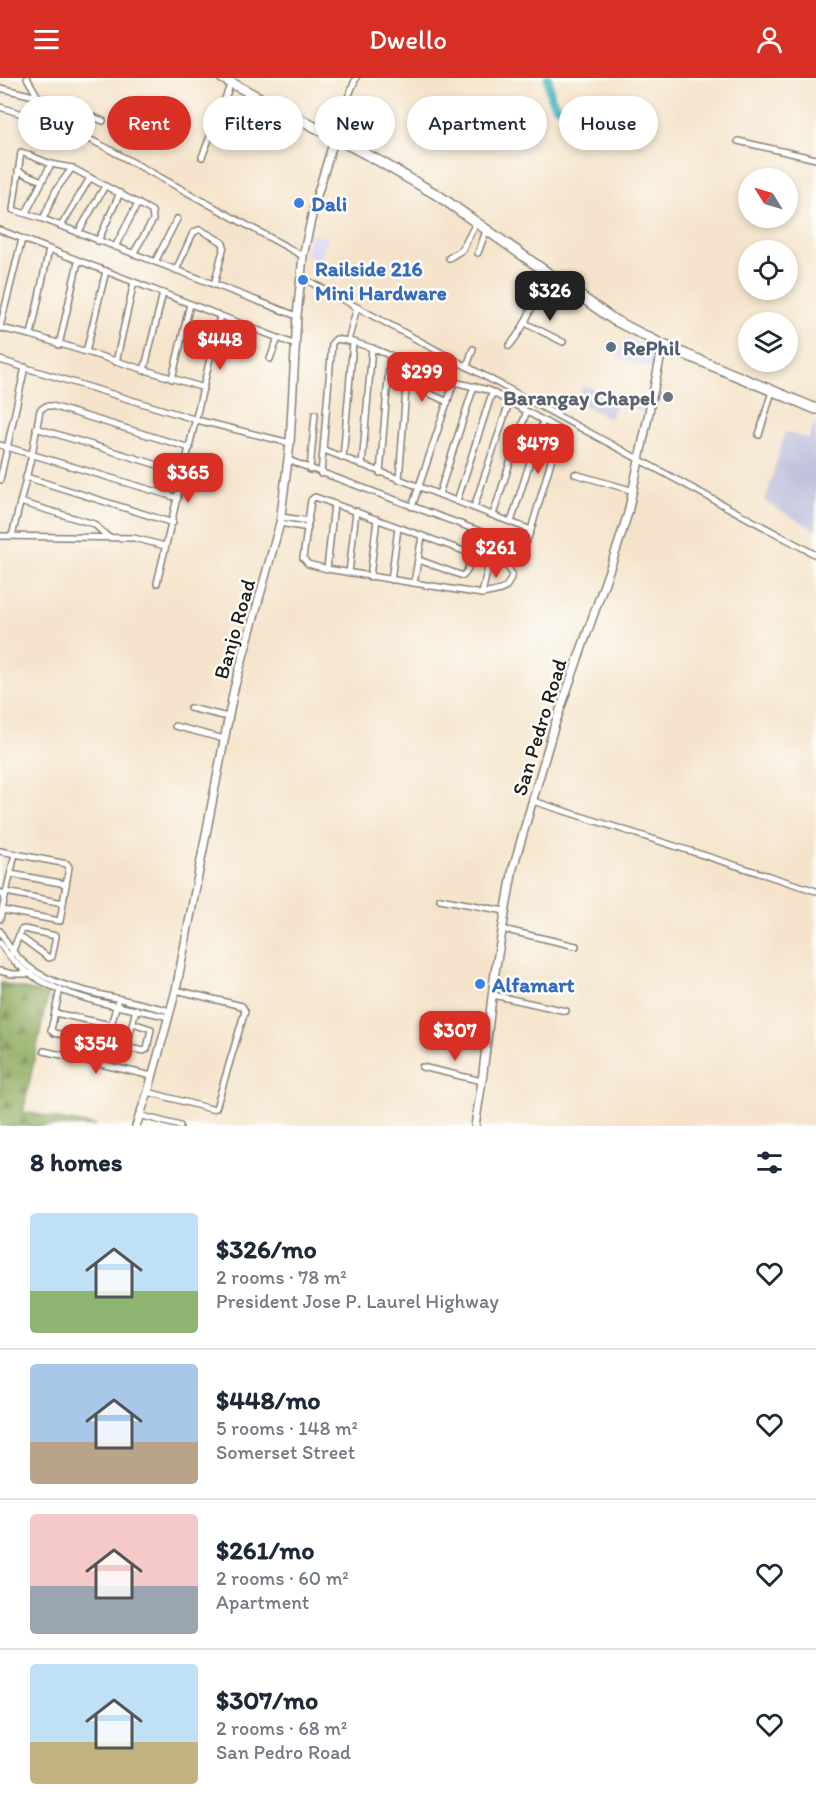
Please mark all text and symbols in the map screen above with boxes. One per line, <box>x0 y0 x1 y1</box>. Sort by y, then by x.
icon: menu <box>30 23 63 56</box>
text: Dwello <box>369 23 447 56</box>
icon: person <box>753 23 786 56</box>
chip: Buy <box>18 96 95 150</box>
chip: Rent <box>107 96 191 150</box>
chip: Filters <box>203 96 303 150</box>
chip: New <box>315 96 395 150</box>
chip: Apartment <box>407 96 547 150</box>
chip: House <box>559 96 658 150</box>
north arrow <box>738 168 798 228</box>
map controls <box>738 168 798 372</box>
place label: Dali <box>311 191 347 216</box>
marker: Dali <box>292 196 306 210</box>
button: locate <box>738 240 798 300</box>
place label: Railside 216 Mini Hardware <box>315 256 447 305</box>
pin: $326 <box>514 271 586 322</box>
marker: Railside 216 Mini Hardware <box>296 273 310 287</box>
text: $326 <box>529 278 571 302</box>
button: layers <box>738 312 798 372</box>
pin: $448 <box>184 320 256 371</box>
text: $448 <box>197 327 243 351</box>
place label: RePhil <box>623 335 681 360</box>
marker: RePhil <box>604 340 618 354</box>
pin: $299 <box>386 352 458 403</box>
text: $299 <box>401 359 443 383</box>
place label: Barangay Chapel <box>503 385 657 411</box>
marker: Barangay Chapel <box>661 390 675 404</box>
pin: $479 <box>502 424 574 475</box>
text: $479 <box>517 431 559 455</box>
pin: $365 <box>152 453 224 504</box>
text: $365 <box>167 460 209 484</box>
pin: $261 <box>460 528 532 579</box>
text: $261 <box>476 535 516 559</box>
street label: Banjo Road <box>208 575 260 682</box>
street label: San Pedro Road <box>506 655 572 798</box>
place label: Alfamart <box>491 972 575 997</box>
marker: Alfamart <box>473 977 487 991</box>
pin: $307 <box>419 1011 491 1062</box>
text: $307 <box>433 1018 477 1042</box>
pin: $354 <box>60 1024 132 1075</box>
text: $354 <box>74 1031 118 1055</box>
text: 8 homes <box>30 1146 122 1178</box>
icon: filters <box>753 1146 786 1179</box>
text: $326/mo <box>216 1233 317 1265</box>
icon: home <box>78 1237 150 1309</box>
icon: heart <box>753 1257 786 1290</box>
text: 2 rooms · 78 m² <box>216 1265 347 1289</box>
text: President Jose P. Laurel Highway <box>216 1289 499 1313</box>
text: $448/mo <box>216 1384 321 1416</box>
icon: home <box>78 1388 150 1460</box>
icon: heart <box>753 1408 786 1441</box>
text: 5 rooms · 148 m² <box>216 1416 358 1440</box>
text: Somerset Street <box>216 1440 355 1464</box>
text: $261/mo <box>216 1534 315 1566</box>
icon: home <box>78 1538 150 1610</box>
icon: heart <box>753 1558 786 1591</box>
text: 2 rooms · 60 m² <box>216 1566 349 1590</box>
text: Apartment <box>216 1590 309 1614</box>
text: $307/mo <box>216 1684 318 1716</box>
icon: home <box>78 1688 150 1760</box>
icon: heart <box>753 1708 786 1741</box>
text: 2 rooms · 68 m² <box>216 1716 347 1740</box>
text: San Pedro Road <box>216 1740 351 1764</box>

